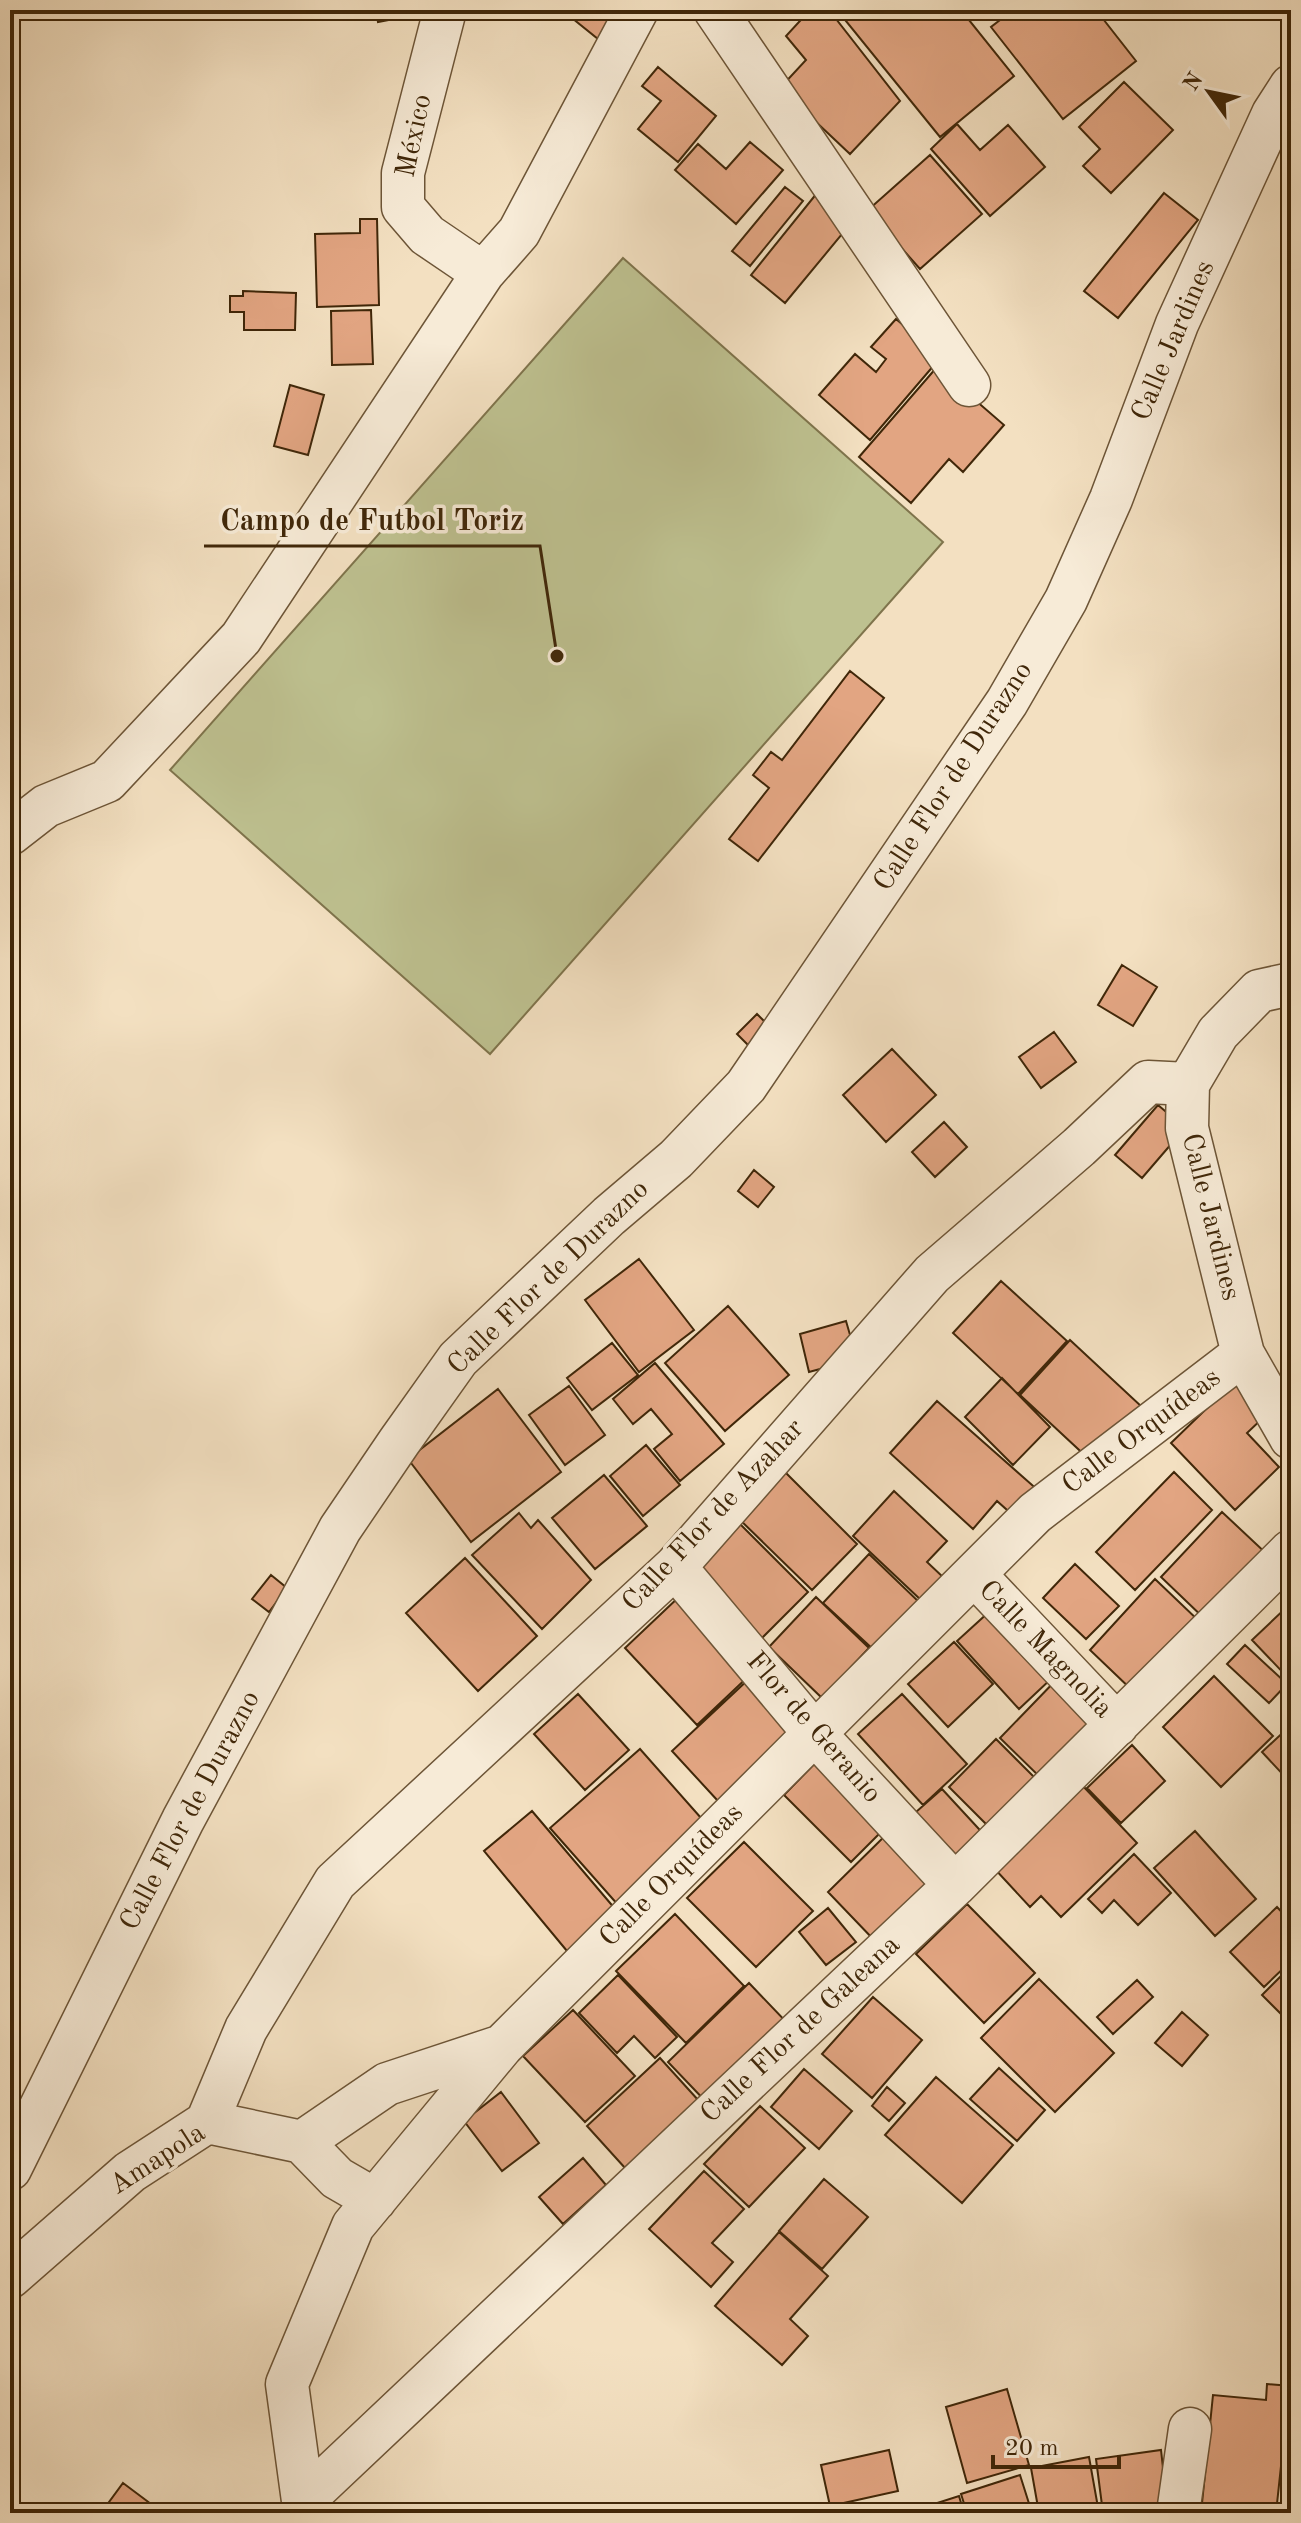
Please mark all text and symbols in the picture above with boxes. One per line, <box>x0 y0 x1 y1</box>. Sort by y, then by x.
north arrow <box>1169 52 1249 132</box>
text: N <box>1180 69 1208 95</box>
street label: México <box>393 92 437 180</box>
street label: Calle Jardines <box>1128 257 1220 425</box>
callout: Campo de Futbol Toriz <box>204 492 540 546</box>
text: Campo de Futbol Toriz <box>220 507 524 537</box>
street label: Calle Flor de Durazno <box>870 657 1038 897</box>
street label: Calle Jardines <box>1176 1131 1244 1303</box>
street label: Calle Flor de Durazno <box>443 1175 655 1381</box>
street label: Calle Orquídeas <box>1058 1364 1226 1500</box>
street label: Calle Flor de Azahar <box>618 1414 810 1618</box>
street label: Calle Magnolia <box>973 1576 1117 1724</box>
street label: Flor de Geranio <box>740 1647 886 1809</box>
street label: Calle Flor de Durazno <box>116 1687 266 1935</box>
street label: Calle Orquídeas <box>595 1799 749 1953</box>
street label: Calle Flor de Galeana <box>696 1931 906 2129</box>
street label: Amapola <box>105 2119 211 2201</box>
scale bar <box>993 2419 1119 2469</box>
text: 20 m <box>1005 2437 1059 2461</box>

